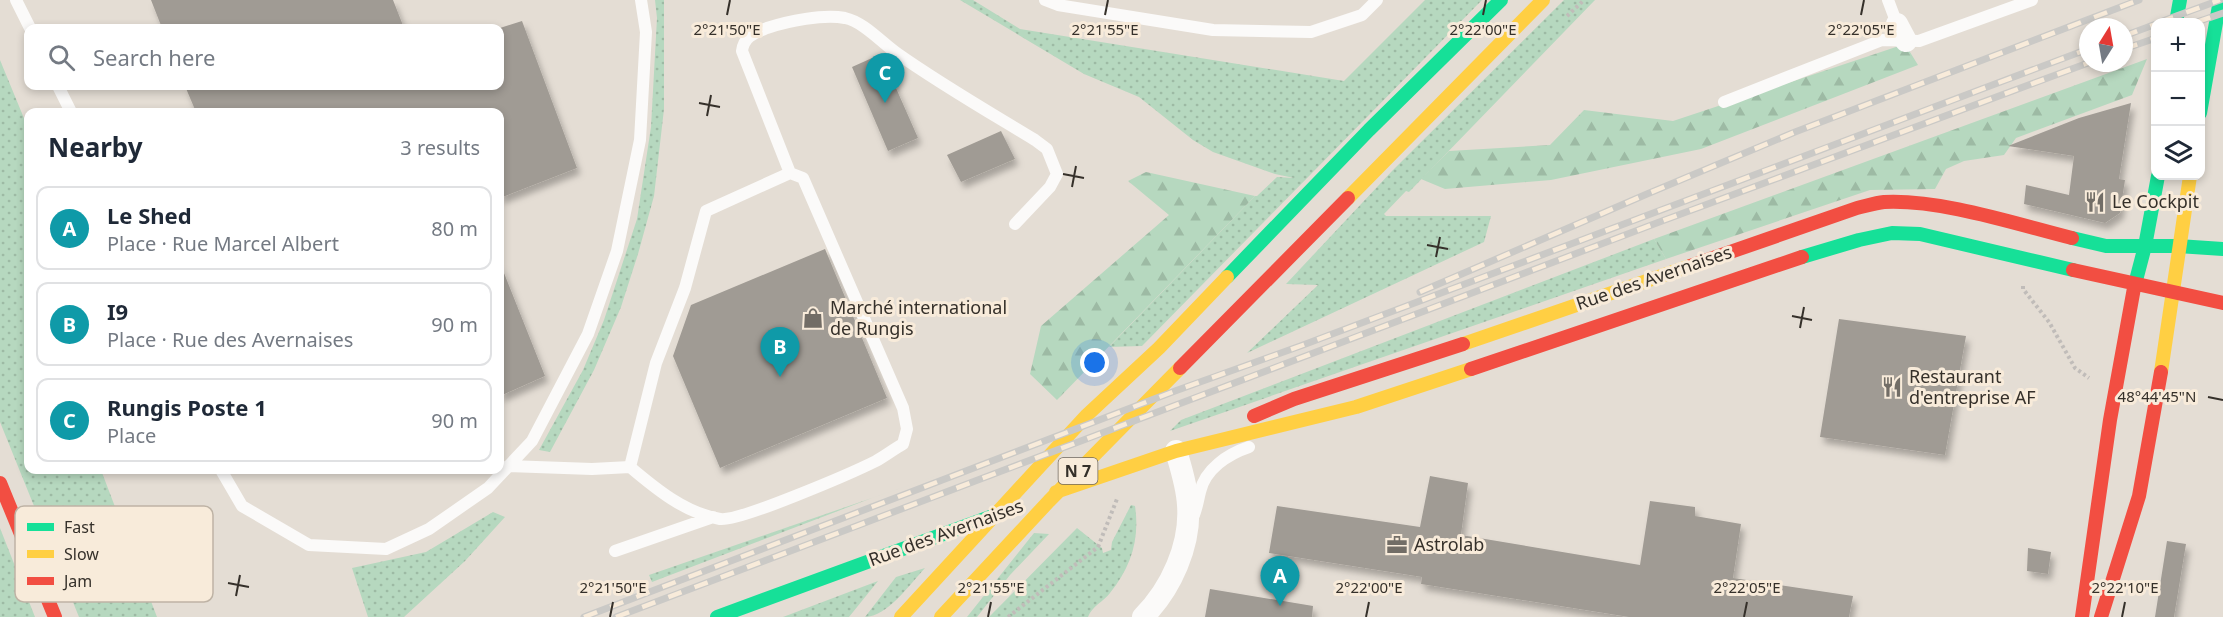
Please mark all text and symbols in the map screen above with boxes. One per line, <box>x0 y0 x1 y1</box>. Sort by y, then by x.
north arrow <box>2079 18 2133 72</box>
map controls <box>2151 18 2205 180</box>
button: + <box>2151 18 2205 72</box>
text: 2°21'50"E <box>693 19 761 39</box>
text: 2°21'55"E <box>1071 19 1139 39</box>
text: 2°22'00"E <box>1449 19 1517 39</box>
text: 2°22'05"E <box>1827 19 1895 39</box>
search box <box>24 24 504 90</box>
icon: search <box>45 41 78 74</box>
text: Search here <box>93 42 215 72</box>
pin: C <box>866 54 904 103</box>
button: − <box>2151 72 2205 126</box>
button: layers <box>2151 126 2205 180</box>
text: Nearby <box>48 129 143 165</box>
text: 3 results <box>400 134 480 161</box>
place label: Le Cockpit <box>2112 189 2199 213</box>
restaurant icon: Le Cockpit <box>2083 190 2107 214</box>
text: Le Shed <box>107 200 192 230</box>
text: A <box>63 215 76 242</box>
text: 80 m <box>431 215 478 242</box>
text: Place · Rue Marcel Albert <box>107 230 339 257</box>
street label: Rue des Avernaises <box>1573 239 1735 315</box>
place label: Marché international de Rungis <box>830 295 1007 340</box>
text: I9 <box>107 296 128 326</box>
shop icon: Marché international de Rungis <box>801 306 825 330</box>
text: B <box>63 311 76 338</box>
text: 90 m <box>431 311 478 338</box>
text: Place · Rue des Avernaises <box>107 326 353 353</box>
pin: B <box>760 328 800 377</box>
your location <box>1080 348 1109 377</box>
place label: Restaurant d'entreprise AF <box>1909 364 2036 409</box>
restaurant icon: Restaurant d'entreprise AF <box>1880 375 1904 399</box>
text: 48°44'45"N <box>2118 386 2196 406</box>
text: Rungis Poste 1 <box>107 392 267 422</box>
text: C <box>63 407 76 434</box>
text: 90 m <box>431 407 478 434</box>
text: Place <box>107 422 156 449</box>
road number: N 7 <box>1058 458 1098 484</box>
street label: Rue des Avernaises <box>865 493 1026 571</box>
legend <box>15 506 213 602</box>
text: Fast <box>64 516 95 538</box>
place label: Astrolab <box>1414 532 1484 556</box>
office icon: Astrolab <box>1385 533 1409 557</box>
text: Slow <box>64 543 99 565</box>
pin: A <box>1260 556 1300 606</box>
text: Jam <box>62 570 92 592</box>
text: 2°21'50"E <box>579 577 647 597</box>
text: 2°21'55"E <box>957 577 1025 597</box>
text: 2°22'00"E <box>1335 577 1403 597</box>
text: 2°22'05"E <box>1713 577 1781 597</box>
text: 2°22'10"E <box>2091 577 2159 597</box>

